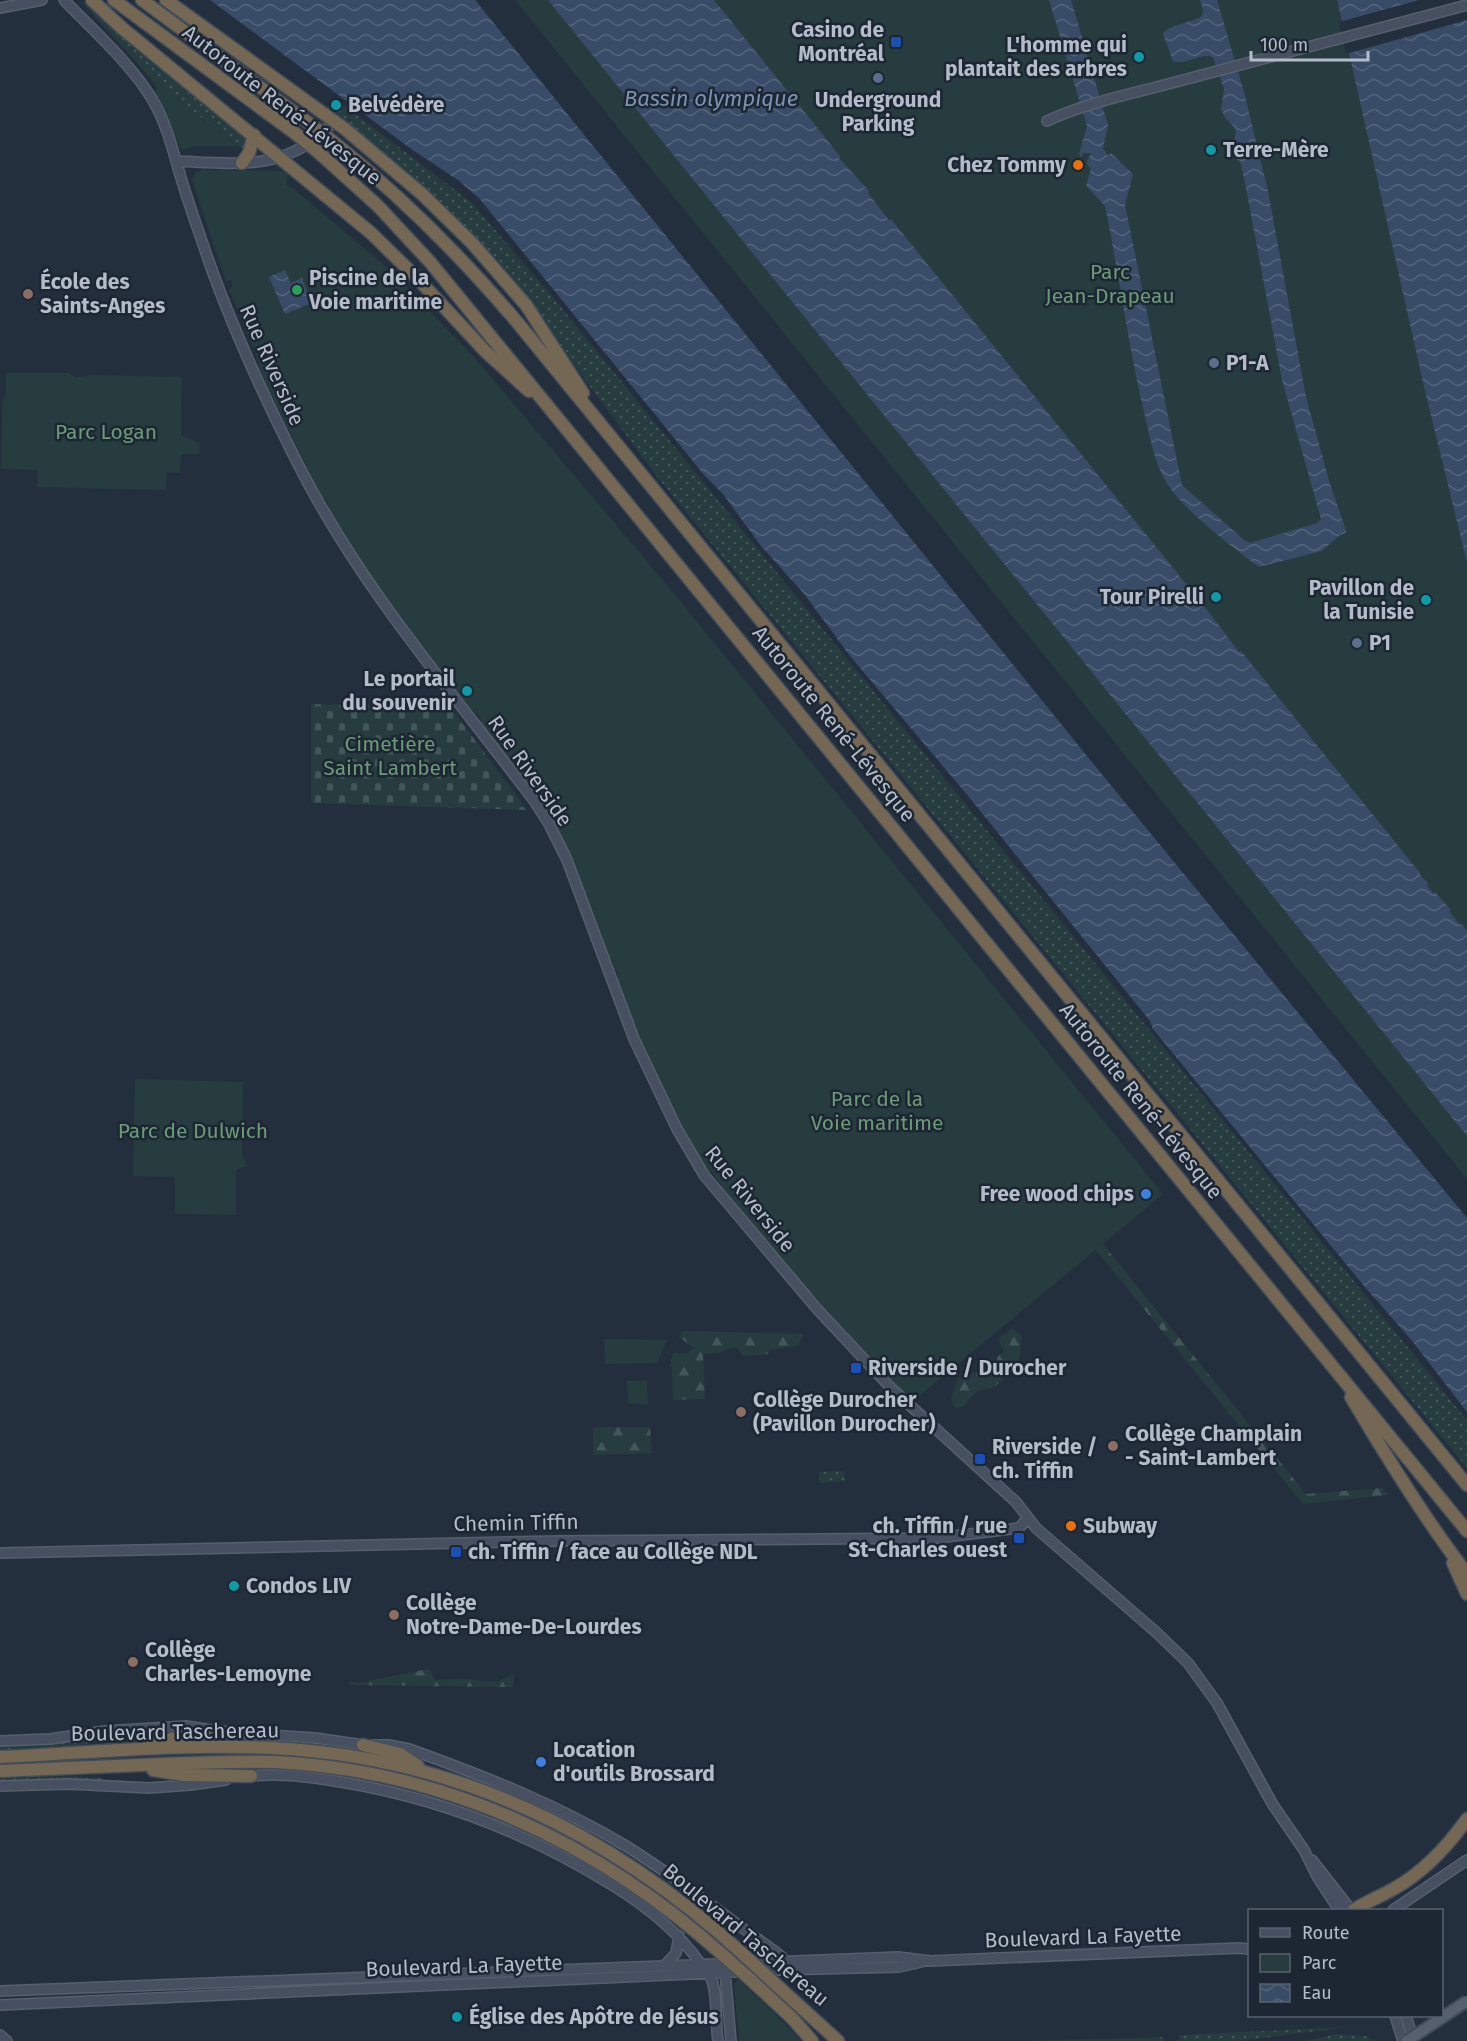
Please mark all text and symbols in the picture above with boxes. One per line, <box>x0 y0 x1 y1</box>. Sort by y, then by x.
place label: Casino de Montréal <box>791 17 885 67</box>
street label: Autoroute René-Lévesque <box>177 19 387 191</box>
scale bar <box>1251 24 1368 62</box>
place label: L'homme qui plantait des arbres <box>945 32 1127 82</box>
text: 100 m <box>1260 34 1308 56</box>
marker: Casino de Montréal <box>889 35 903 49</box>
marker: L'homme qui plantait des arbres <box>1132 50 1146 64</box>
marker: Underground Parking <box>871 71 885 85</box>
water label: Bassin olympique <box>624 85 798 112</box>
place label: Underground Parking <box>815 87 941 137</box>
place label: Belvédère <box>348 92 445 118</box>
marker: Belvédère <box>329 98 343 112</box>
place label: Terre-Mère <box>1223 137 1329 163</box>
marker: Terre-Mère <box>1204 143 1218 157</box>
place label: Chez Tommy <box>947 152 1066 178</box>
marker: Chez Tommy <box>1071 158 1085 172</box>
park label: Parc Jean-Drapeau <box>1045 259 1175 309</box>
place label: Piscine de la Voie maritime <box>308 265 443 315</box>
place label: École des Saints-Anges <box>40 268 165 319</box>
marker: Piscine de la Voie maritime <box>290 283 304 297</box>
marker: École des Saints-Anges <box>21 287 35 301</box>
street label: Rue Riverside <box>234 300 310 430</box>
place label: P1-A <box>1226 350 1269 376</box>
marker: P1-A <box>1207 356 1221 370</box>
park label: Parc Logan <box>55 419 157 445</box>
place label: Pavillon de la Tunisie <box>1309 575 1414 625</box>
place label: Tour Pirelli <box>1100 584 1204 610</box>
marker: Tour Pirelli <box>1209 590 1223 604</box>
marker: Pavillon de la Tunisie <box>1419 593 1433 607</box>
street label: Autoroute René-Lévesque <box>747 621 921 827</box>
place label: P1 <box>1369 630 1391 656</box>
marker: P1 <box>1350 636 1364 650</box>
place label: Le portail du souvenir <box>342 666 456 716</box>
marker: Le portail du souvenir <box>460 684 474 698</box>
street label: Rue Riverside <box>482 710 578 832</box>
park label: Cimetière Saint Lambert <box>323 731 457 781</box>
street label: Autoroute René-Lévesque <box>1054 998 1228 1204</box>
park label: Parc de la Voie maritime <box>811 1086 943 1136</box>
park label: Parc de Dulwich <box>118 1118 268 1144</box>
street label: Rue Riverside <box>699 1140 801 1258</box>
place label: Free wood chips <box>980 1181 1134 1207</box>
marker: Free wood chips <box>1139 1187 1153 1201</box>
place label: Riverside / Durocher <box>868 1355 1067 1381</box>
marker: Riverside / Durocher <box>849 1361 863 1375</box>
place label: Collège Durocher (Pavillon Durocher) <box>753 1387 936 1437</box>
marker: Collège Durocher (Pavillon Durocher) <box>734 1405 748 1419</box>
place label: Collège Champlain - Saint-Lambert <box>1125 1421 1302 1471</box>
place label: Riverside / ch. Tiffin <box>992 1434 1097 1484</box>
marker: Collège Champlain - Saint-Lambert <box>1106 1439 1120 1453</box>
marker: Riverside / ch. Tiffin <box>973 1452 987 1466</box>
street label: Chemin Tiffin <box>453 1509 579 1537</box>
place label: ch. Tiffin / rue St-Charles ouest <box>848 1513 1008 1563</box>
place label: Subway <box>1083 1513 1157 1539</box>
marker: Subway <box>1064 1519 1078 1533</box>
marker: ch. Tiffin / rue St-Charles ouest <box>1012 1531 1026 1545</box>
place label: ch. Tiffin / face au Collège NDL <box>468 1539 758 1565</box>
marker: ch. Tiffin / face au Collège NDL <box>449 1545 463 1559</box>
place label: Condos LIV <box>246 1573 352 1599</box>
marker: Condos LIV <box>227 1579 241 1593</box>
place label: Collège Notre-Dame-De-Lourdes <box>406 1590 642 1640</box>
marker: Collège Notre-Dame-De-Lourdes <box>387 1608 401 1622</box>
place label: Collège Charles-Lemoyne <box>145 1637 312 1687</box>
marker: Collège Charles-Lemoyne <box>126 1655 140 1669</box>
street label: Boulevard Taschereau <box>70 1717 280 1747</box>
place label: Location d'outils Brossard <box>553 1737 715 1787</box>
marker: Location d'outils Brossard <box>534 1755 548 1769</box>
street label: Boulevard Taschereau <box>658 1858 834 2012</box>
legend <box>1248 1909 1443 2017</box>
street label: Boulevard La Fayette <box>984 1921 1182 1953</box>
text: Route <box>1302 1922 1350 1944</box>
street label: Boulevard La Fayette <box>365 1950 563 1982</box>
text: Parc <box>1302 1952 1337 1974</box>
text: Eau <box>1302 1982 1332 2004</box>
place label: Église des Apôtre de Jésus <box>469 2003 719 2030</box>
marker: Église des Apôtre de Jésus <box>450 2010 464 2024</box>

